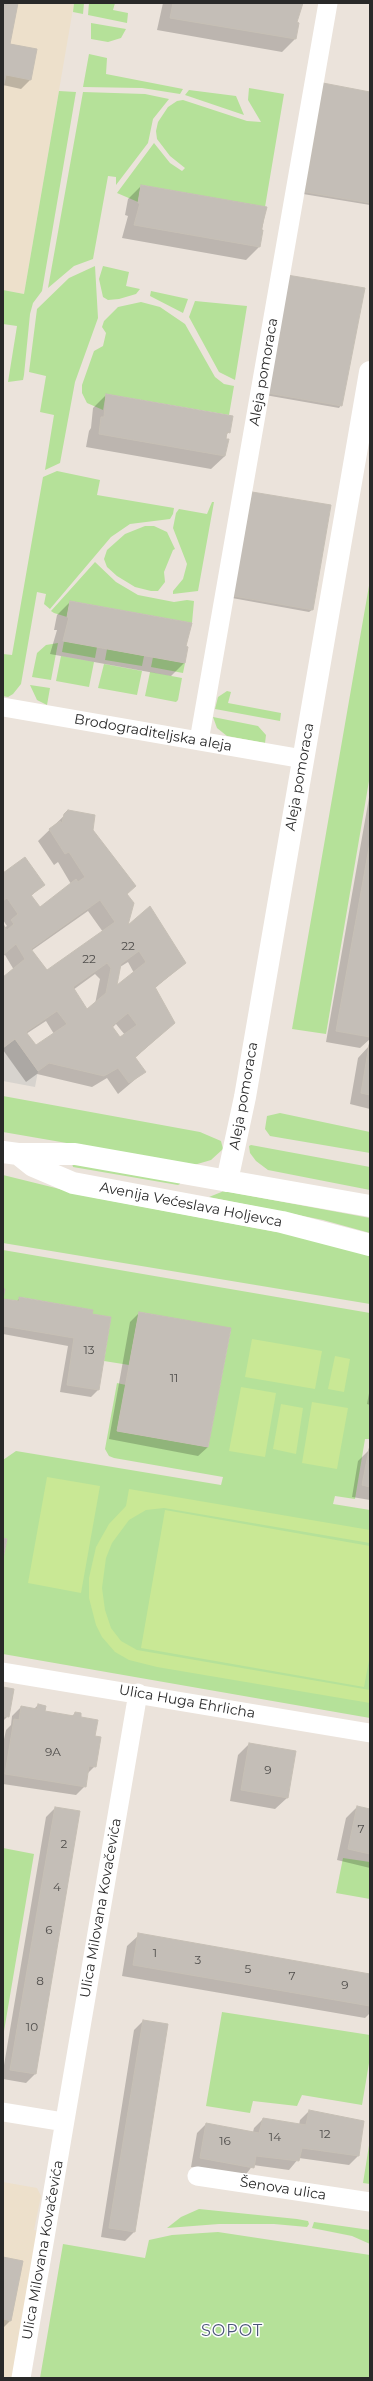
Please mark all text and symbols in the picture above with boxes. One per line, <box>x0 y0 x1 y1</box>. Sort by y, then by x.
street label: Aleja pomoraca <box>246 317 282 427</box>
street label: Brodograditeljska aleja <box>73 711 233 755</box>
street label: Aleja pomoraca <box>282 722 318 832</box>
house number: 22 <box>121 939 135 953</box>
house number: 22 <box>82 952 96 966</box>
street label: Aleja pomoraca <box>226 1041 262 1151</box>
street label: Avenija Većeslava Holjevca <box>98 1179 284 1231</box>
house number: 13 <box>83 1343 95 1357</box>
house number: 11 <box>170 1371 178 1385</box>
street label: Ulica Huga Ehrlicha <box>118 1682 256 1722</box>
house number: 9A <box>45 1745 61 1759</box>
house number: 9 <box>264 1763 272 1777</box>
street label: Ulica Milovana Kovačevića <box>77 1817 125 1999</box>
house number: 7 <box>357 1822 365 1836</box>
house number: 2 <box>61 1837 67 1851</box>
house number: 4 <box>53 1880 61 1894</box>
house number: 6 <box>45 1923 53 1937</box>
house number: 1 <box>153 1946 157 1960</box>
house number: 3 <box>195 1953 201 1967</box>
house number: 5 <box>245 1962 251 1976</box>
house number: 7 <box>288 1969 296 1983</box>
house number: 8 <box>36 1974 44 1988</box>
house number: 9 <box>341 1978 349 1992</box>
house number: 10 <box>26 2020 38 2034</box>
house number: 12 <box>319 2127 331 2141</box>
house number: 14 <box>269 2130 281 2144</box>
house number: 16 <box>219 2134 231 2148</box>
street label: Ulica Milovana Kovačevića <box>19 2159 67 2341</box>
street label: Šenova ulica <box>239 2174 327 2204</box>
district label: SOPOT <box>201 2321 263 2341</box>

